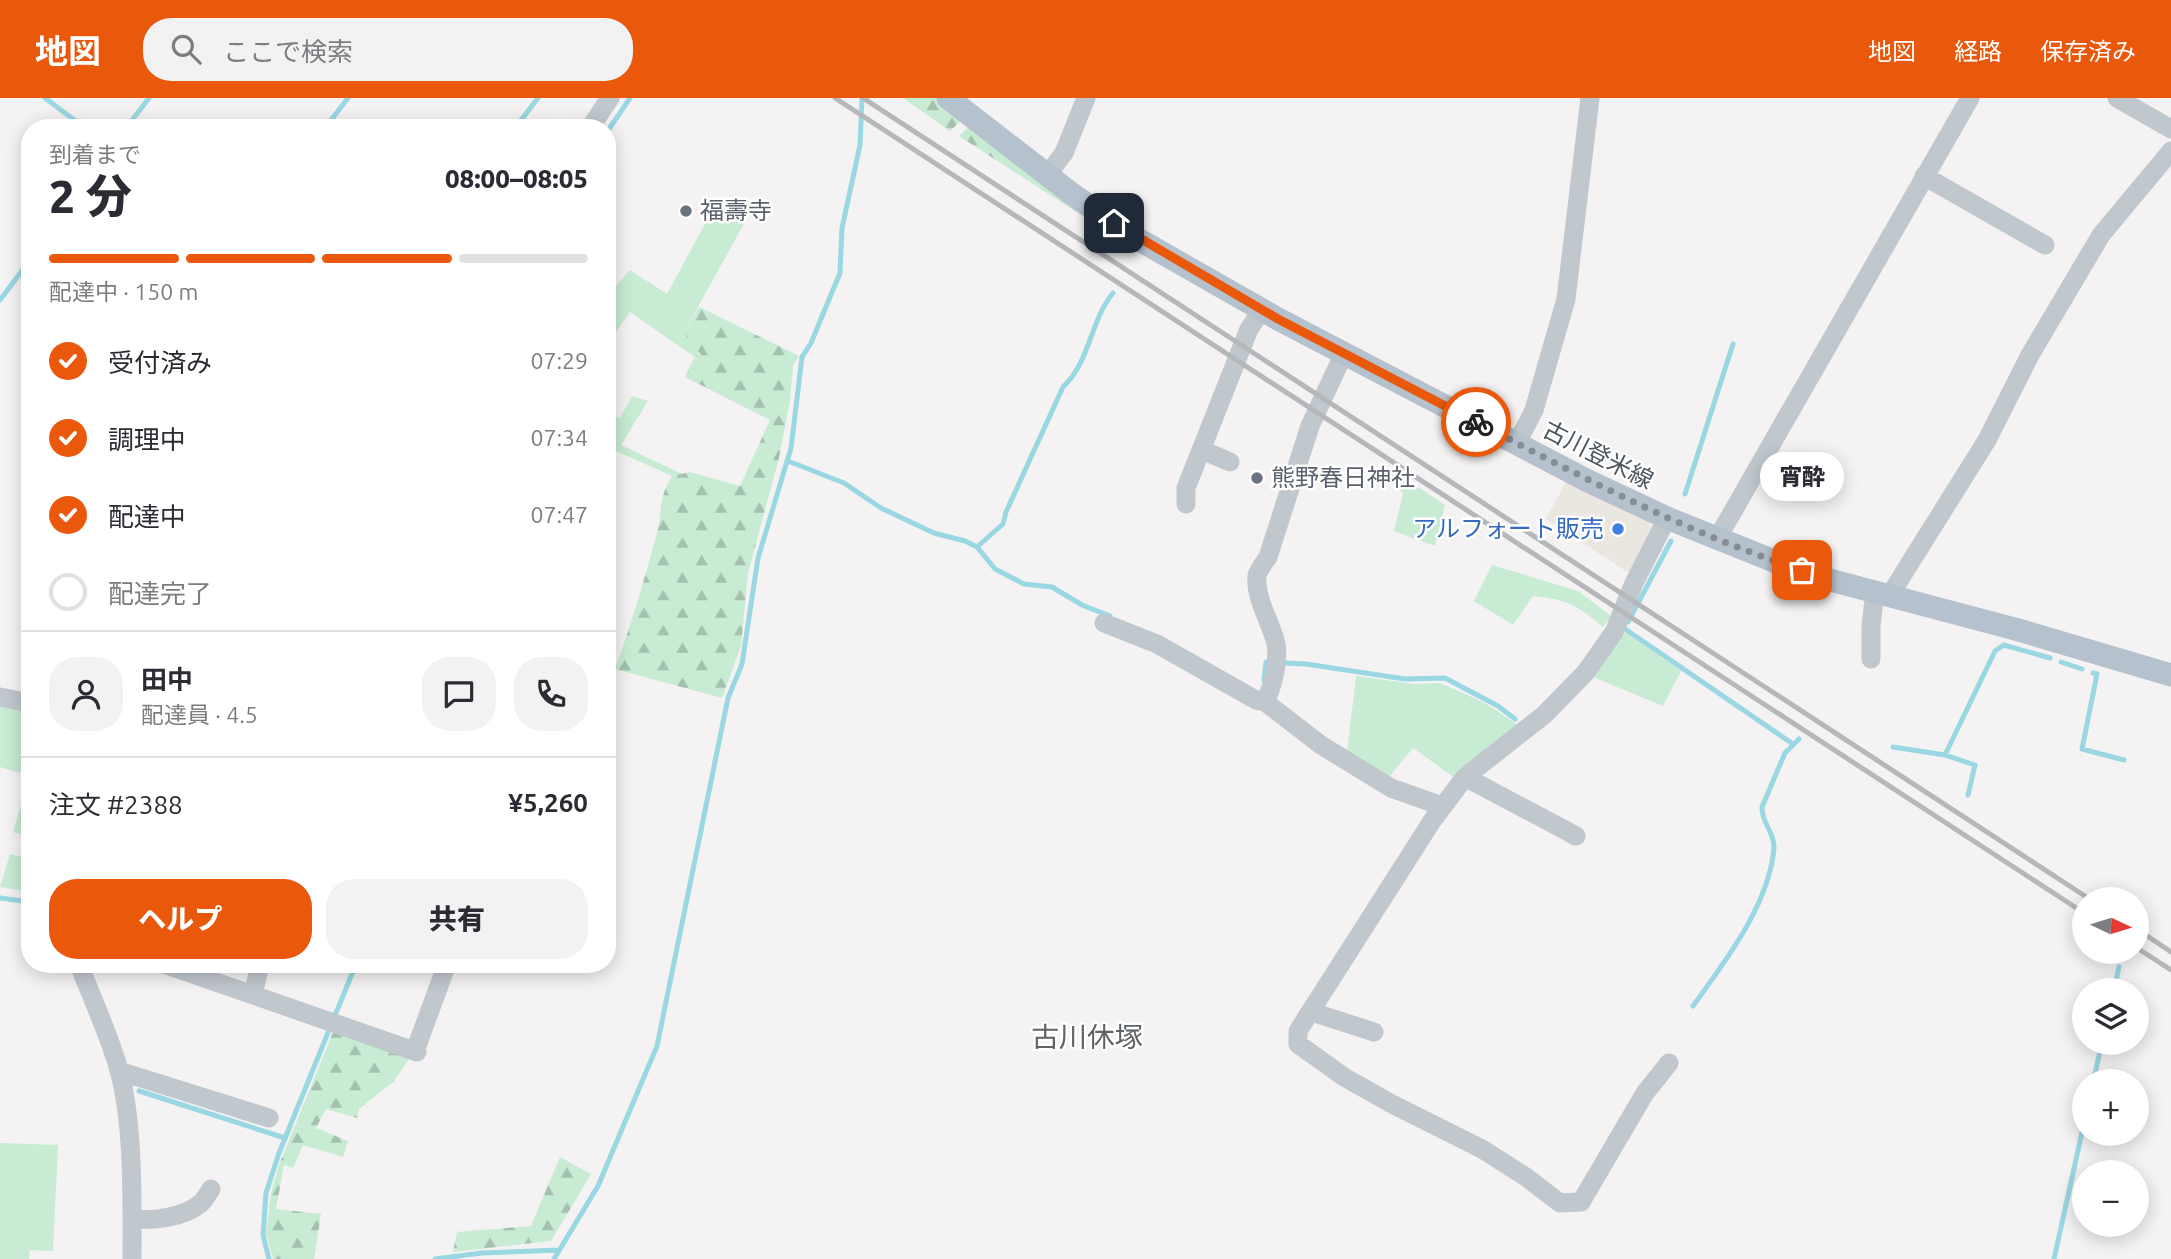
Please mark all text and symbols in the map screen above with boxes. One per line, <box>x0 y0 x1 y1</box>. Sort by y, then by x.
search box <box>143 18 633 81</box>
icon: search <box>167 30 205 68</box>
text: 地図 <box>35 32 101 69</box>
text: ここで検索 <box>223 37 353 66</box>
text: 地図 <box>1868 38 1916 65</box>
text: 経路 <box>1954 38 2002 65</box>
text: 保存済み <box>2040 38 2136 65</box>
text: 到着まで <box>49 142 141 167</box>
text: 08:00–08:05 <box>445 164 588 193</box>
text: 2 分 <box>49 170 132 222</box>
pin <box>1084 193 1144 253</box>
place label: 福壽寺 <box>700 197 772 224</box>
marker: 福壽寺 <box>678 203 694 219</box>
icon: home <box>1095 204 1133 242</box>
text: 配達中 · 150 m <box>49 279 198 304</box>
icon: check <box>49 342 87 380</box>
text: 受付済み <box>108 348 212 377</box>
text: 07:29 <box>530 348 588 373</box>
courier <box>1441 387 1511 457</box>
icon: bike <box>1457 403 1495 441</box>
street label: 古川登米線 <box>1539 415 1658 494</box>
icon: check <box>49 419 87 457</box>
text: 調理中 <box>108 425 186 454</box>
text: 07:34 <box>530 425 588 450</box>
callout: 宵酔 <box>1760 451 1844 500</box>
place label: 熊野春日神社 <box>1271 464 1415 491</box>
text: 宵酔 <box>1779 464 1825 489</box>
marker: 熊野春日神社 <box>1249 470 1265 486</box>
icon: check <box>49 496 87 534</box>
text: 配達中 <box>108 502 186 531</box>
text: 07:47 <box>530 502 588 527</box>
place label: アルフォート販売 <box>1412 515 1604 542</box>
marker: アルフォート販売 <box>1610 521 1626 537</box>
pin <box>1772 540 1832 600</box>
icon: bag <box>1783 551 1821 589</box>
text: 配達完了 <box>108 579 212 608</box>
button: person <box>49 657 123 731</box>
button: chat <box>422 657 496 731</box>
button: phone <box>514 657 588 731</box>
text: 田中 <box>141 665 193 694</box>
text: 配達員 · 4.5 <box>141 702 258 727</box>
text: ¥5,260 <box>508 788 588 817</box>
text: 注文 #2388 <box>49 790 183 819</box>
button: ヘルプ <box>49 879 312 959</box>
button: 共有 <box>326 879 588 959</box>
north arrow <box>2072 887 2149 964</box>
map controls <box>2072 887 2149 1237</box>
button: layers <box>2072 978 2149 1055</box>
district label: 古川休塚 <box>1031 1021 1143 1052</box>
button: + <box>2072 1069 2149 1146</box>
button: − <box>2072 1160 2149 1237</box>

